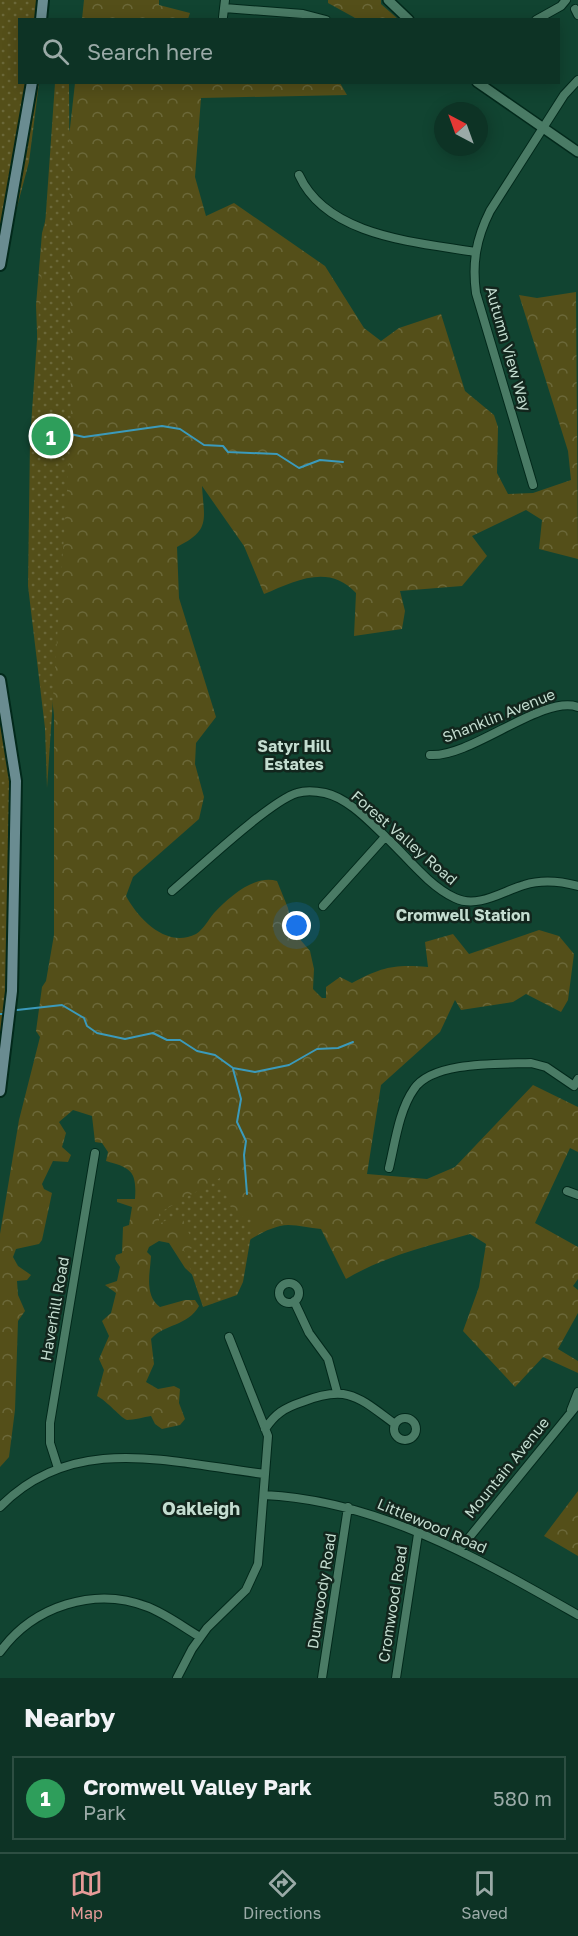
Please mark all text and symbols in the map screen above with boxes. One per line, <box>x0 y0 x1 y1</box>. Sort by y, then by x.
search box <box>18 18 560 84</box>
icon: search <box>39 35 72 68</box>
text: Search here <box>87 38 213 65</box>
north arrow <box>434 102 488 156</box>
street label: Autumn View Way <box>483 284 536 414</box>
pin: 1 <box>32 414 70 458</box>
street label: Shanklin Avenue <box>440 684 558 746</box>
district label: Satyr Hill Estates <box>257 736 331 774</box>
street label: Forest Valley Road <box>348 786 461 888</box>
district label: Cromwell Station <box>396 905 530 925</box>
your location <box>282 911 311 940</box>
street label: Haverhill Road <box>36 1255 72 1362</box>
street label: Mountain Avenue <box>460 1413 553 1521</box>
street label: Littlewood Road <box>375 1494 490 1556</box>
district label: Oakleigh <box>162 1497 240 1519</box>
street label: Dunwoody Road <box>303 1532 339 1650</box>
street label: Cromwood Road <box>374 1544 410 1663</box>
text: Nearby <box>24 1702 115 1733</box>
text: Cromwell Valley Park <box>83 1773 312 1800</box>
text: 1 <box>40 1786 51 1810</box>
text: 580 m <box>493 1786 552 1810</box>
text: Park <box>83 1800 126 1824</box>
tab: Map <box>70 1867 103 1923</box>
tab: Directions <box>243 1867 321 1923</box>
tab: Saved <box>461 1867 508 1923</box>

